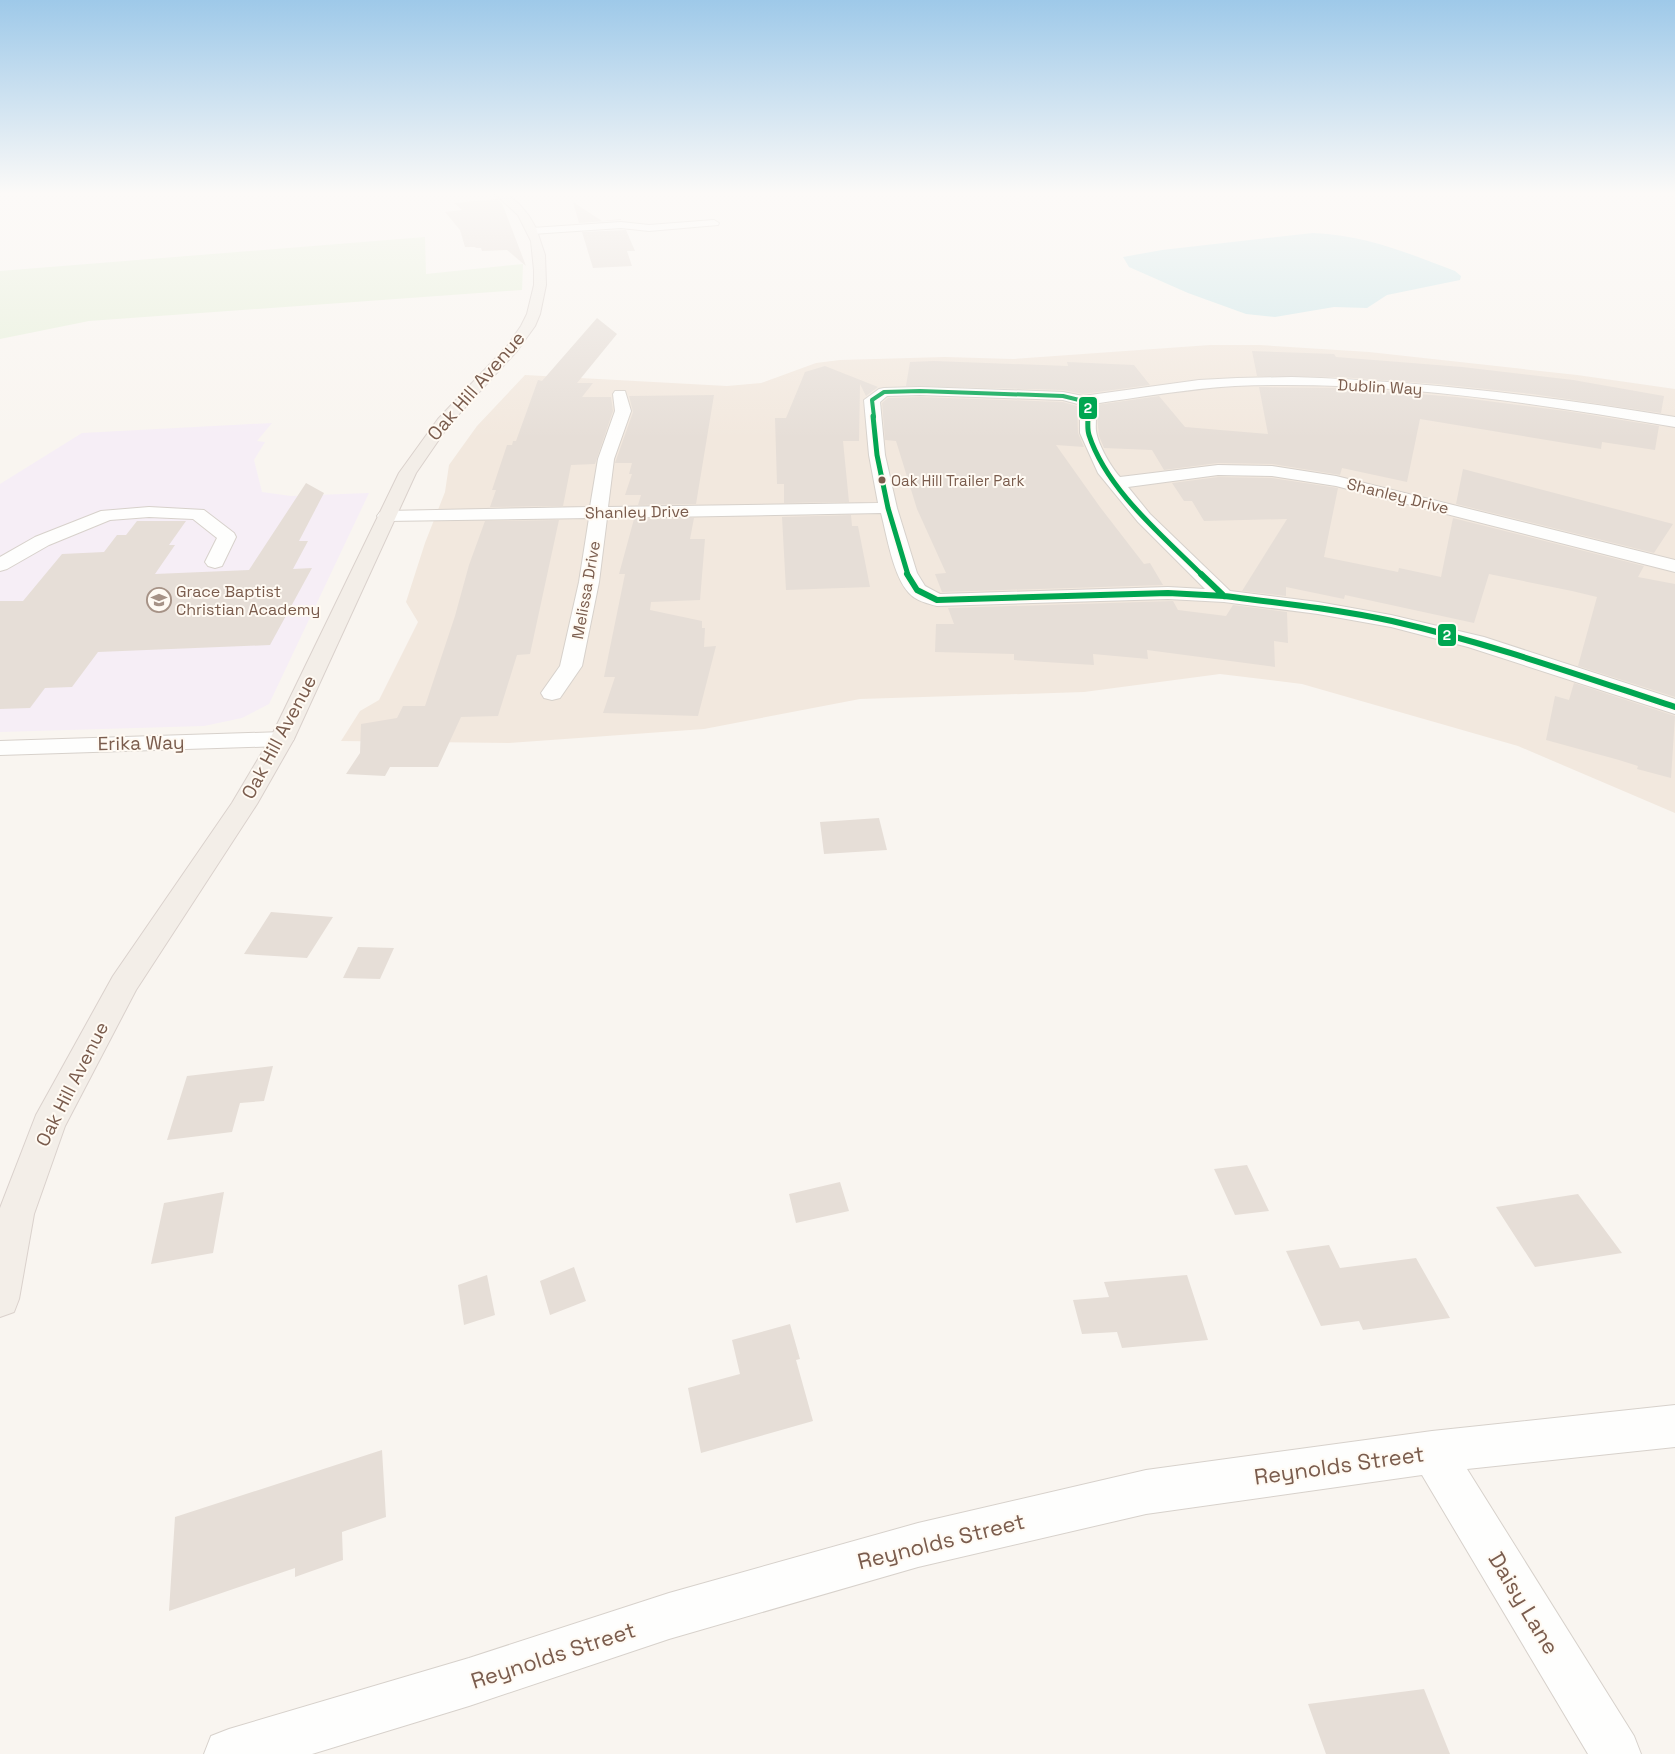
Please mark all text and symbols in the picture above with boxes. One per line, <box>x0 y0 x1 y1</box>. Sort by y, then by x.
street label: Oak Hill Avenue <box>422 326 530 446</box>
street label: Dublin Way <box>1337 374 1423 400</box>
line badge: 2 <box>1078 396 1098 420</box>
text: 2 <box>1084 399 1092 417</box>
place label: Oak Hill Trailer Park <box>891 471 1025 490</box>
street label: Shanley Drive <box>1345 473 1451 519</box>
marker: Oak Hill Trailer Park <box>877 475 887 485</box>
street label: Shanley Drive <box>585 501 689 523</box>
street label: Melissa Drive <box>567 539 605 641</box>
place label: Grace Baptist Christian Academy <box>176 581 320 620</box>
school or university icon: Grace Baptist Christian Academy <box>146 587 172 613</box>
line badge: 2 <box>1437 623 1457 647</box>
text: 2 <box>1443 626 1451 644</box>
street label: Oak Hill Avenue <box>236 671 322 803</box>
street label: Erika Way <box>97 730 185 756</box>
street label: Oak Hill Avenue <box>30 1017 114 1151</box>
street label: Reynolds Street <box>1252 1439 1426 1491</box>
street label: Reynolds Street <box>854 1507 1028 1575</box>
street label: Daisy Lane <box>1483 1547 1565 1659</box>
street label: Reynolds Street <box>467 1615 639 1695</box>

